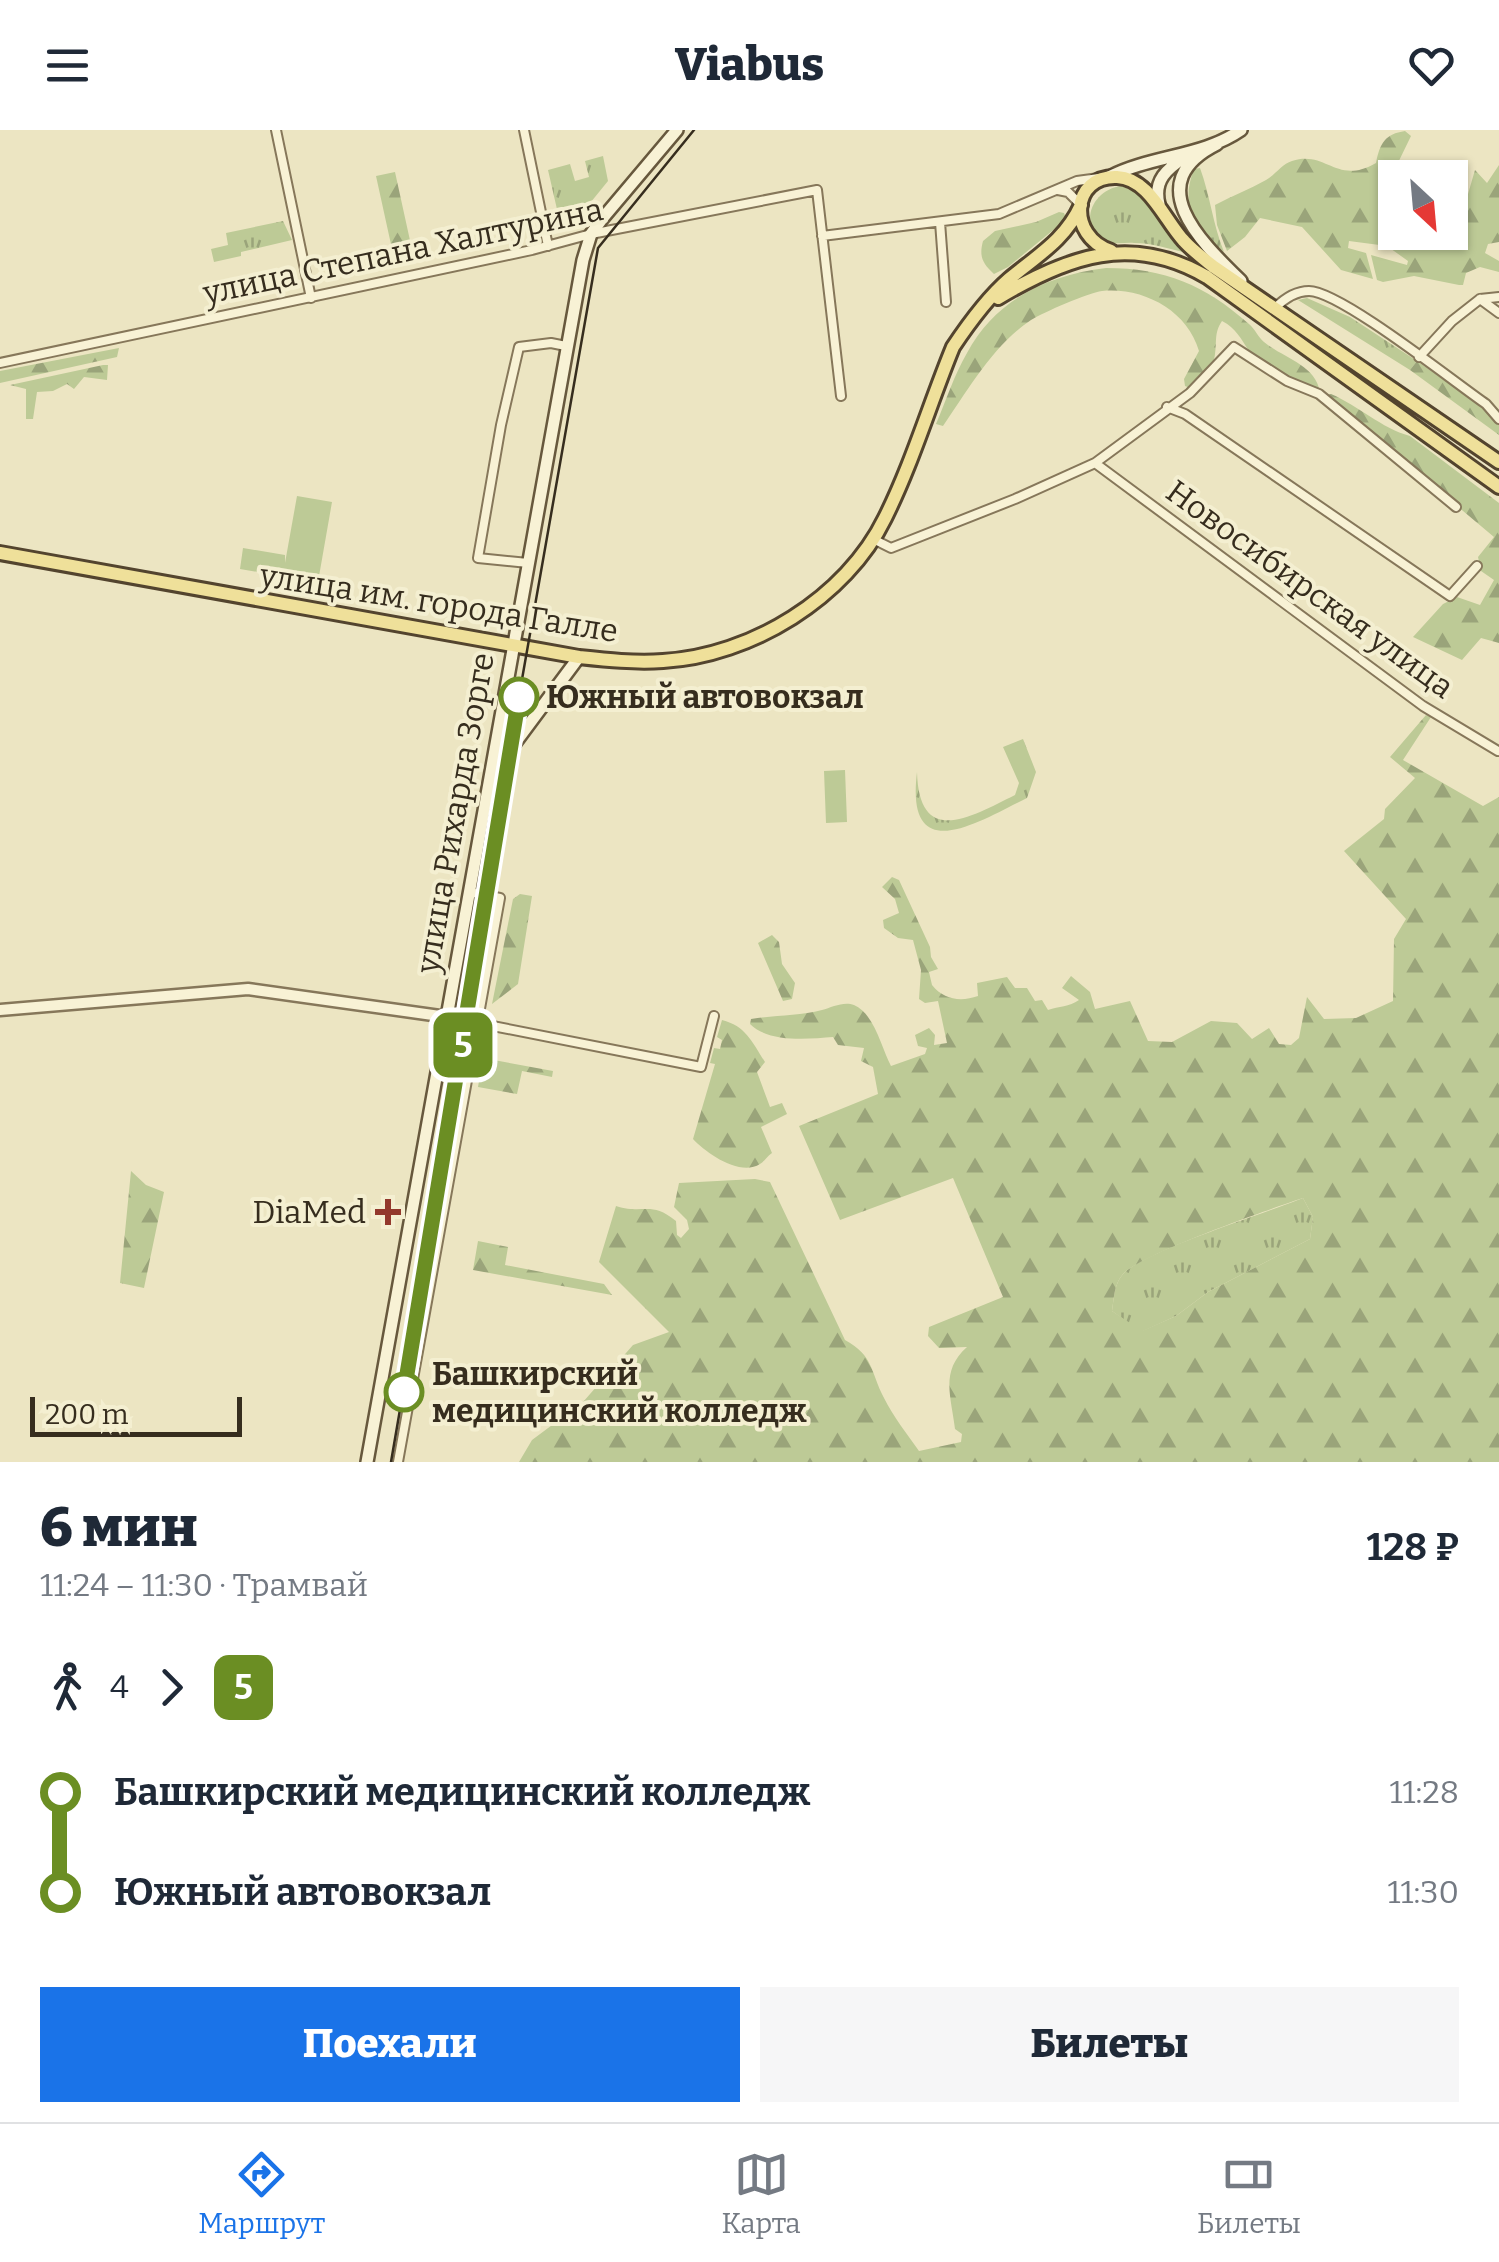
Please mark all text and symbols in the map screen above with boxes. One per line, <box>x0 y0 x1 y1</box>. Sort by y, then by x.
icon: menu <box>40 38 95 93</box>
text: Viabus <box>675 38 824 92</box>
icon: heart <box>1404 38 1459 93</box>
north arrow <box>1378 160 1468 250</box>
map controls <box>1378 160 1468 250</box>
street label: улица Степана Халтурина <box>199 190 606 312</box>
street label: Новосибирская улица <box>1159 472 1461 706</box>
street label: улица им. города Галле <box>256 556 621 650</box>
street label: улица Рихарда Зорге <box>408 650 502 977</box>
marker: Южный автовокзал <box>500 678 538 716</box>
place label: Южный автовокзал <box>546 678 864 716</box>
line badge: 5 <box>430 1012 496 1078</box>
text: 5 <box>453 1024 473 1066</box>
place label: DiaMed <box>252 1193 366 1231</box>
marker: DiaMed <box>375 1199 401 1225</box>
place label: Башкирский медицинский колледж <box>432 1355 807 1430</box>
marker: Башкирский медицинский колледж <box>385 1373 423 1411</box>
scale bar <box>30 1392 242 1436</box>
text: 200 m <box>45 1398 128 1431</box>
text: 6 мин <box>40 1495 198 1561</box>
text: 128 ₽ <box>1367 1524 1459 1570</box>
text: 11:24 – 11:30 · Трамвай <box>40 1566 368 1604</box>
icon: walk <box>40 1660 95 1715</box>
icon: forward <box>144 1660 199 1715</box>
text: 5 <box>234 1666 253 1708</box>
text: 4 <box>110 1668 129 1706</box>
text: Башкирский медицинский колледж <box>114 1769 811 1815</box>
text: 11:28 <box>1390 1773 1459 1811</box>
text: Южный автовокзал <box>114 1869 491 1915</box>
text: 11:30 <box>1388 1873 1459 1911</box>
button: Поехали <box>40 1987 740 2102</box>
button: Билеты <box>760 1987 1459 2102</box>
tab: Маршрут <box>198 2147 325 2240</box>
tab: Карта <box>722 2147 801 2240</box>
tab: Билеты <box>1197 2147 1301 2240</box>

